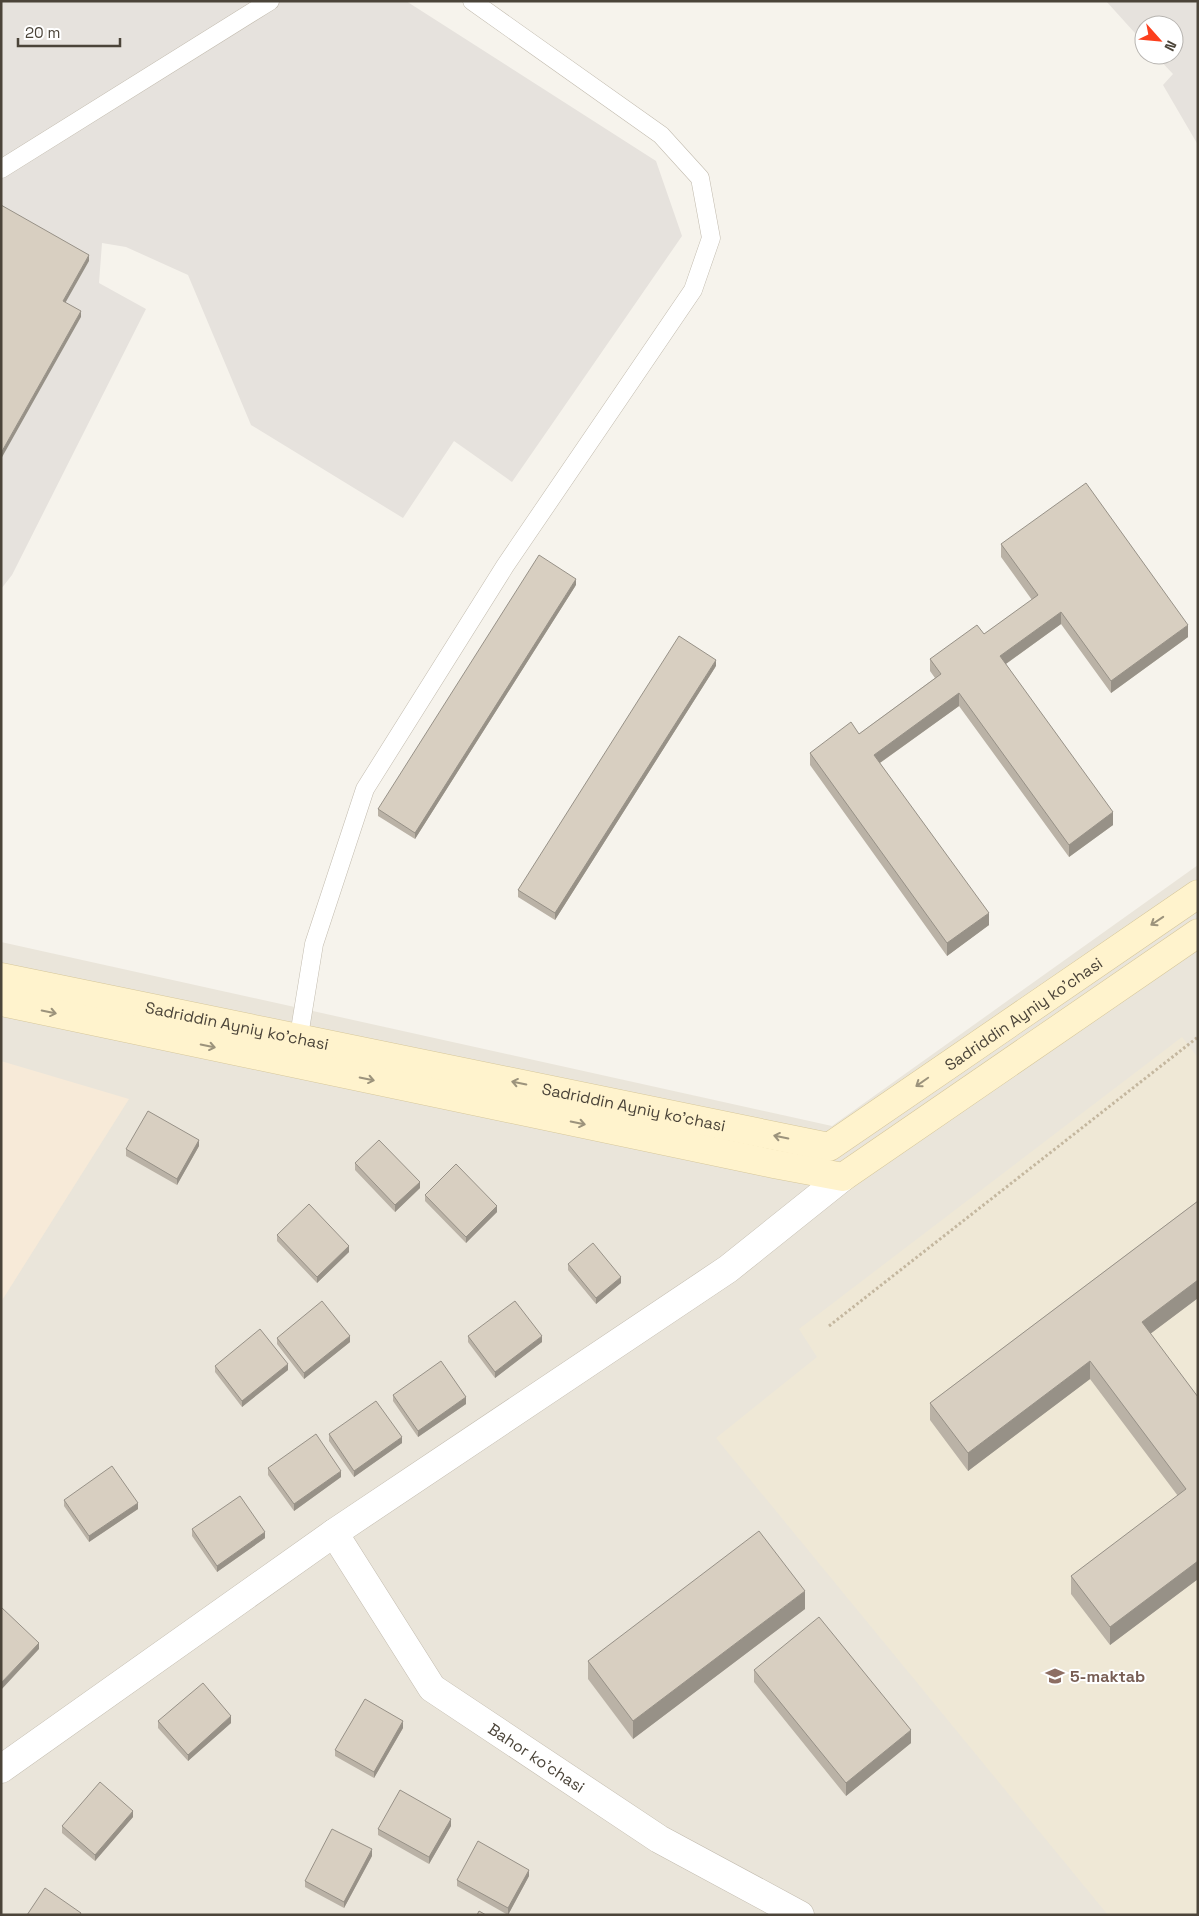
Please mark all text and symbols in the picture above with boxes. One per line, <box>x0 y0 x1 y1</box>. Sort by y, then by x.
scale bar <box>18 15 120 47</box>
north arrow <box>1134 15 1184 65</box>
text: 20 m <box>25 23 60 42</box>
text: N <box>1160 38 1181 54</box>
one-way arrow <box>1151 916 1165 926</box>
street label: Sadriddin Ayniy ko'chasi <box>940 952 1106 1075</box>
street label: Sadriddin Ayniy ko'chasi <box>143 996 331 1055</box>
one-way arrow <box>41 1008 57 1018</box>
one-way arrow <box>200 1041 216 1051</box>
one-way arrow <box>359 1075 375 1084</box>
one-way arrow <box>915 1077 929 1087</box>
one-way arrow <box>512 1078 528 1087</box>
street label: Sadriddin Ayniy ko'chasi <box>540 1078 727 1136</box>
one-way arrow <box>569 1119 585 1128</box>
one-way arrow <box>774 1132 790 1141</box>
school or university icon: 5-maktab <box>1044 1665 1066 1687</box>
place label: 5-maktab <box>1070 1666 1145 1687</box>
street label: Bahor ko'chasi <box>484 1718 589 1797</box>

